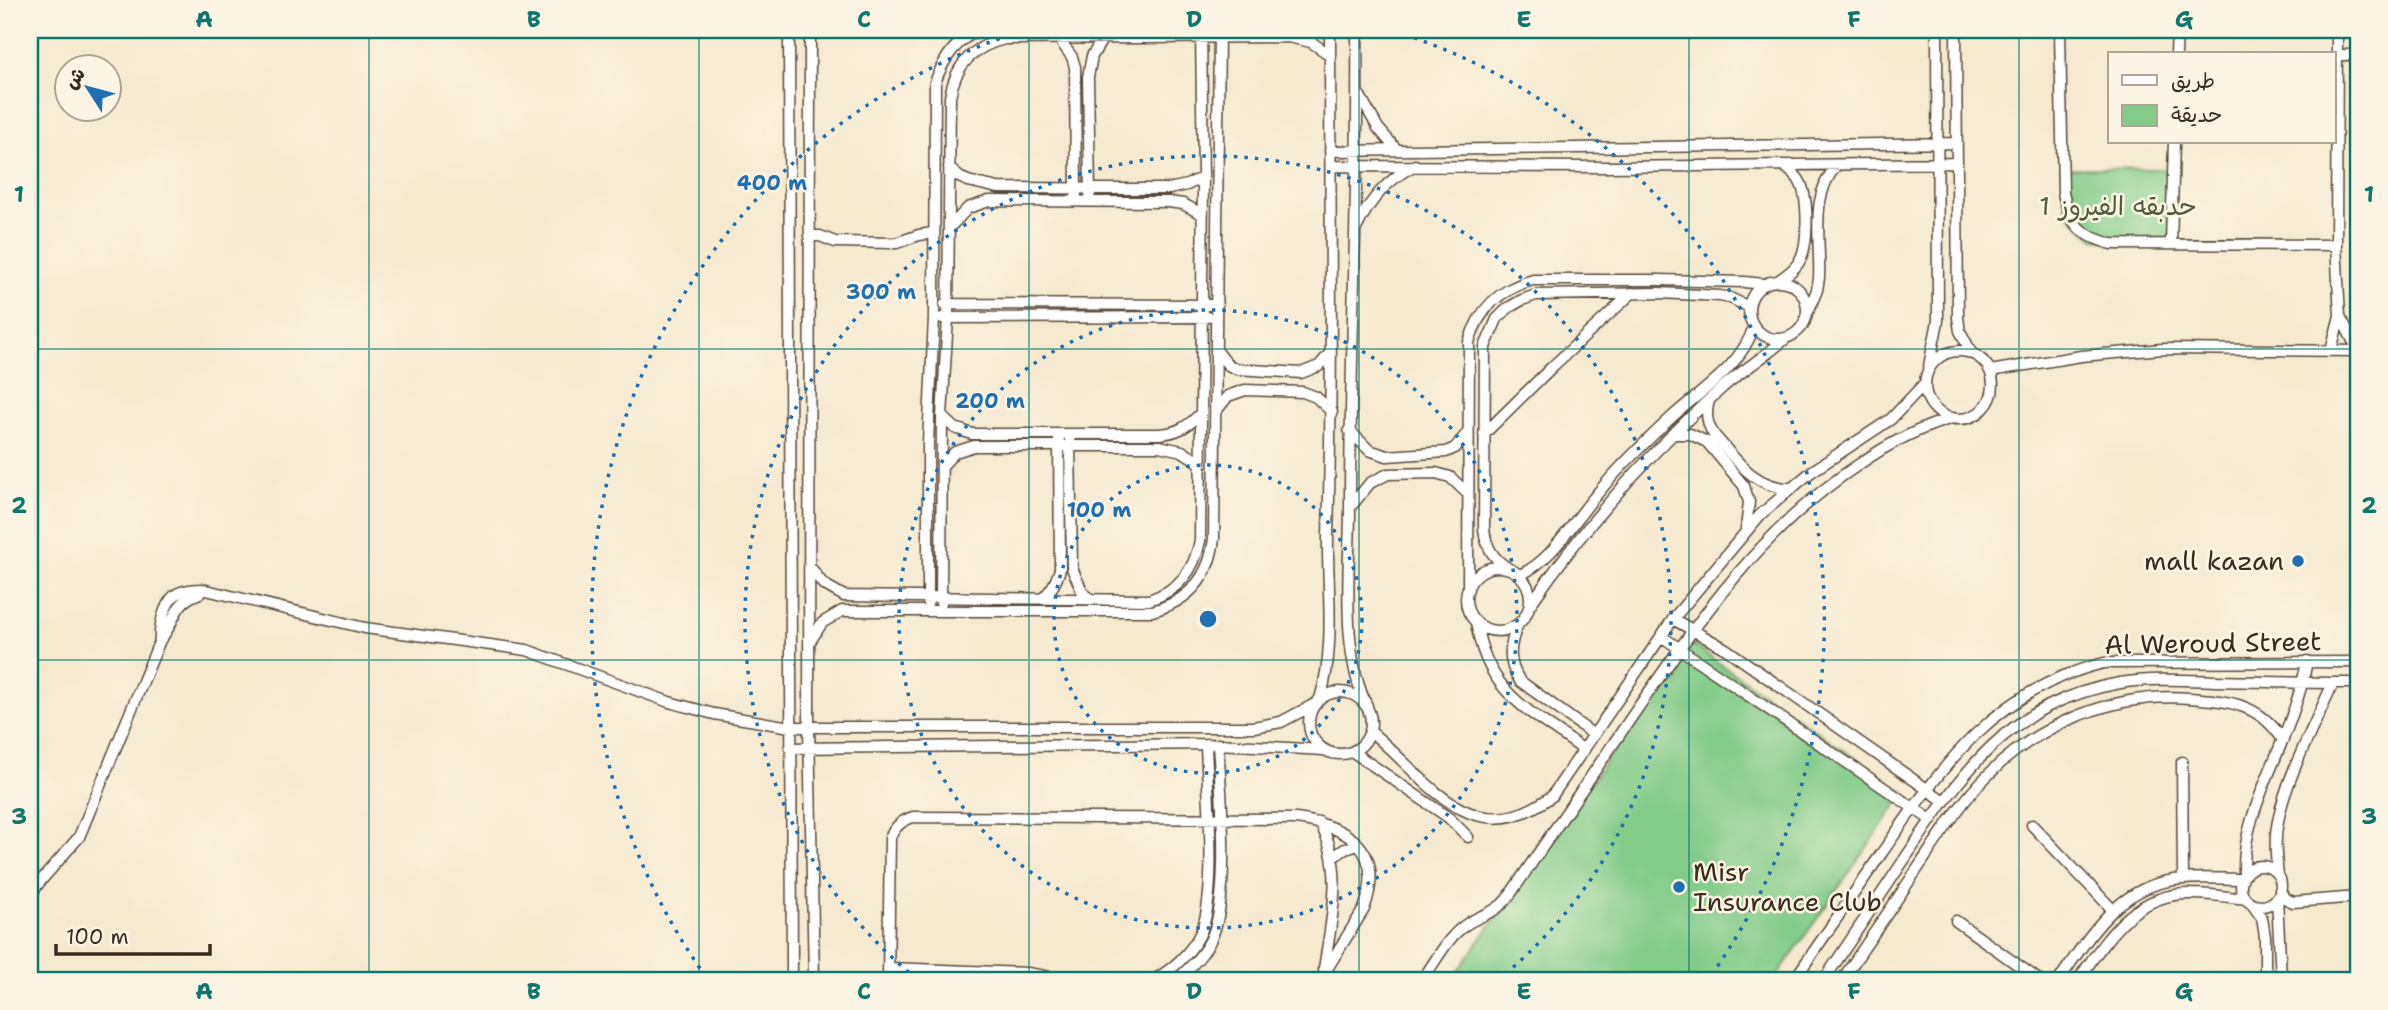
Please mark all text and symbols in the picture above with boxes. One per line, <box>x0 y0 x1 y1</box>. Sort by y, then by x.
text: A <box>195 4 213 34</box>
text: B <box>527 4 541 34</box>
text: C <box>857 4 871 34</box>
text: D <box>1186 4 1202 34</box>
text: E <box>1516 4 1532 34</box>
text: F <box>1847 4 1861 34</box>
text: G <box>2175 4 2194 34</box>
north arrow <box>52 52 122 122</box>
legend <box>2108 52 2336 144</box>
text: ش <box>58 62 91 94</box>
text: طريق <box>2171 67 2215 95</box>
text: حديقة <box>2171 101 2222 129</box>
text: 400 m <box>737 169 807 197</box>
text: 1 <box>14 179 24 209</box>
text: 1 <box>2364 179 2374 209</box>
park label: حدبقه الفيروز 1 <box>2039 188 2197 223</box>
text: 300 m <box>846 278 916 306</box>
text: 200 m <box>955 387 1025 415</box>
text: 2 <box>11 490 27 520</box>
text: 2 <box>2361 490 2377 520</box>
text: 100 m <box>1067 496 1131 524</box>
place label: mall kazan <box>2144 543 2284 578</box>
marker: mall kazan <box>2290 553 2306 569</box>
centre of rings <box>1196 607 1220 631</box>
street label: Al Weroud Street <box>2104 623 2322 662</box>
text: 3 <box>11 801 27 831</box>
text: 3 <box>2361 801 2377 831</box>
place label: Misr Insurance Club <box>1693 854 1882 919</box>
marker: Misr Insurance Club <box>1671 879 1687 895</box>
scale bar <box>56 912 210 956</box>
text: 100 m <box>66 923 129 951</box>
text: A <box>195 976 213 1006</box>
text: B <box>527 976 541 1006</box>
text: C <box>857 976 871 1006</box>
text: D <box>1186 976 1202 1006</box>
text: E <box>1516 976 1532 1006</box>
text: F <box>1847 976 1861 1006</box>
text: G <box>2175 976 2194 1006</box>

